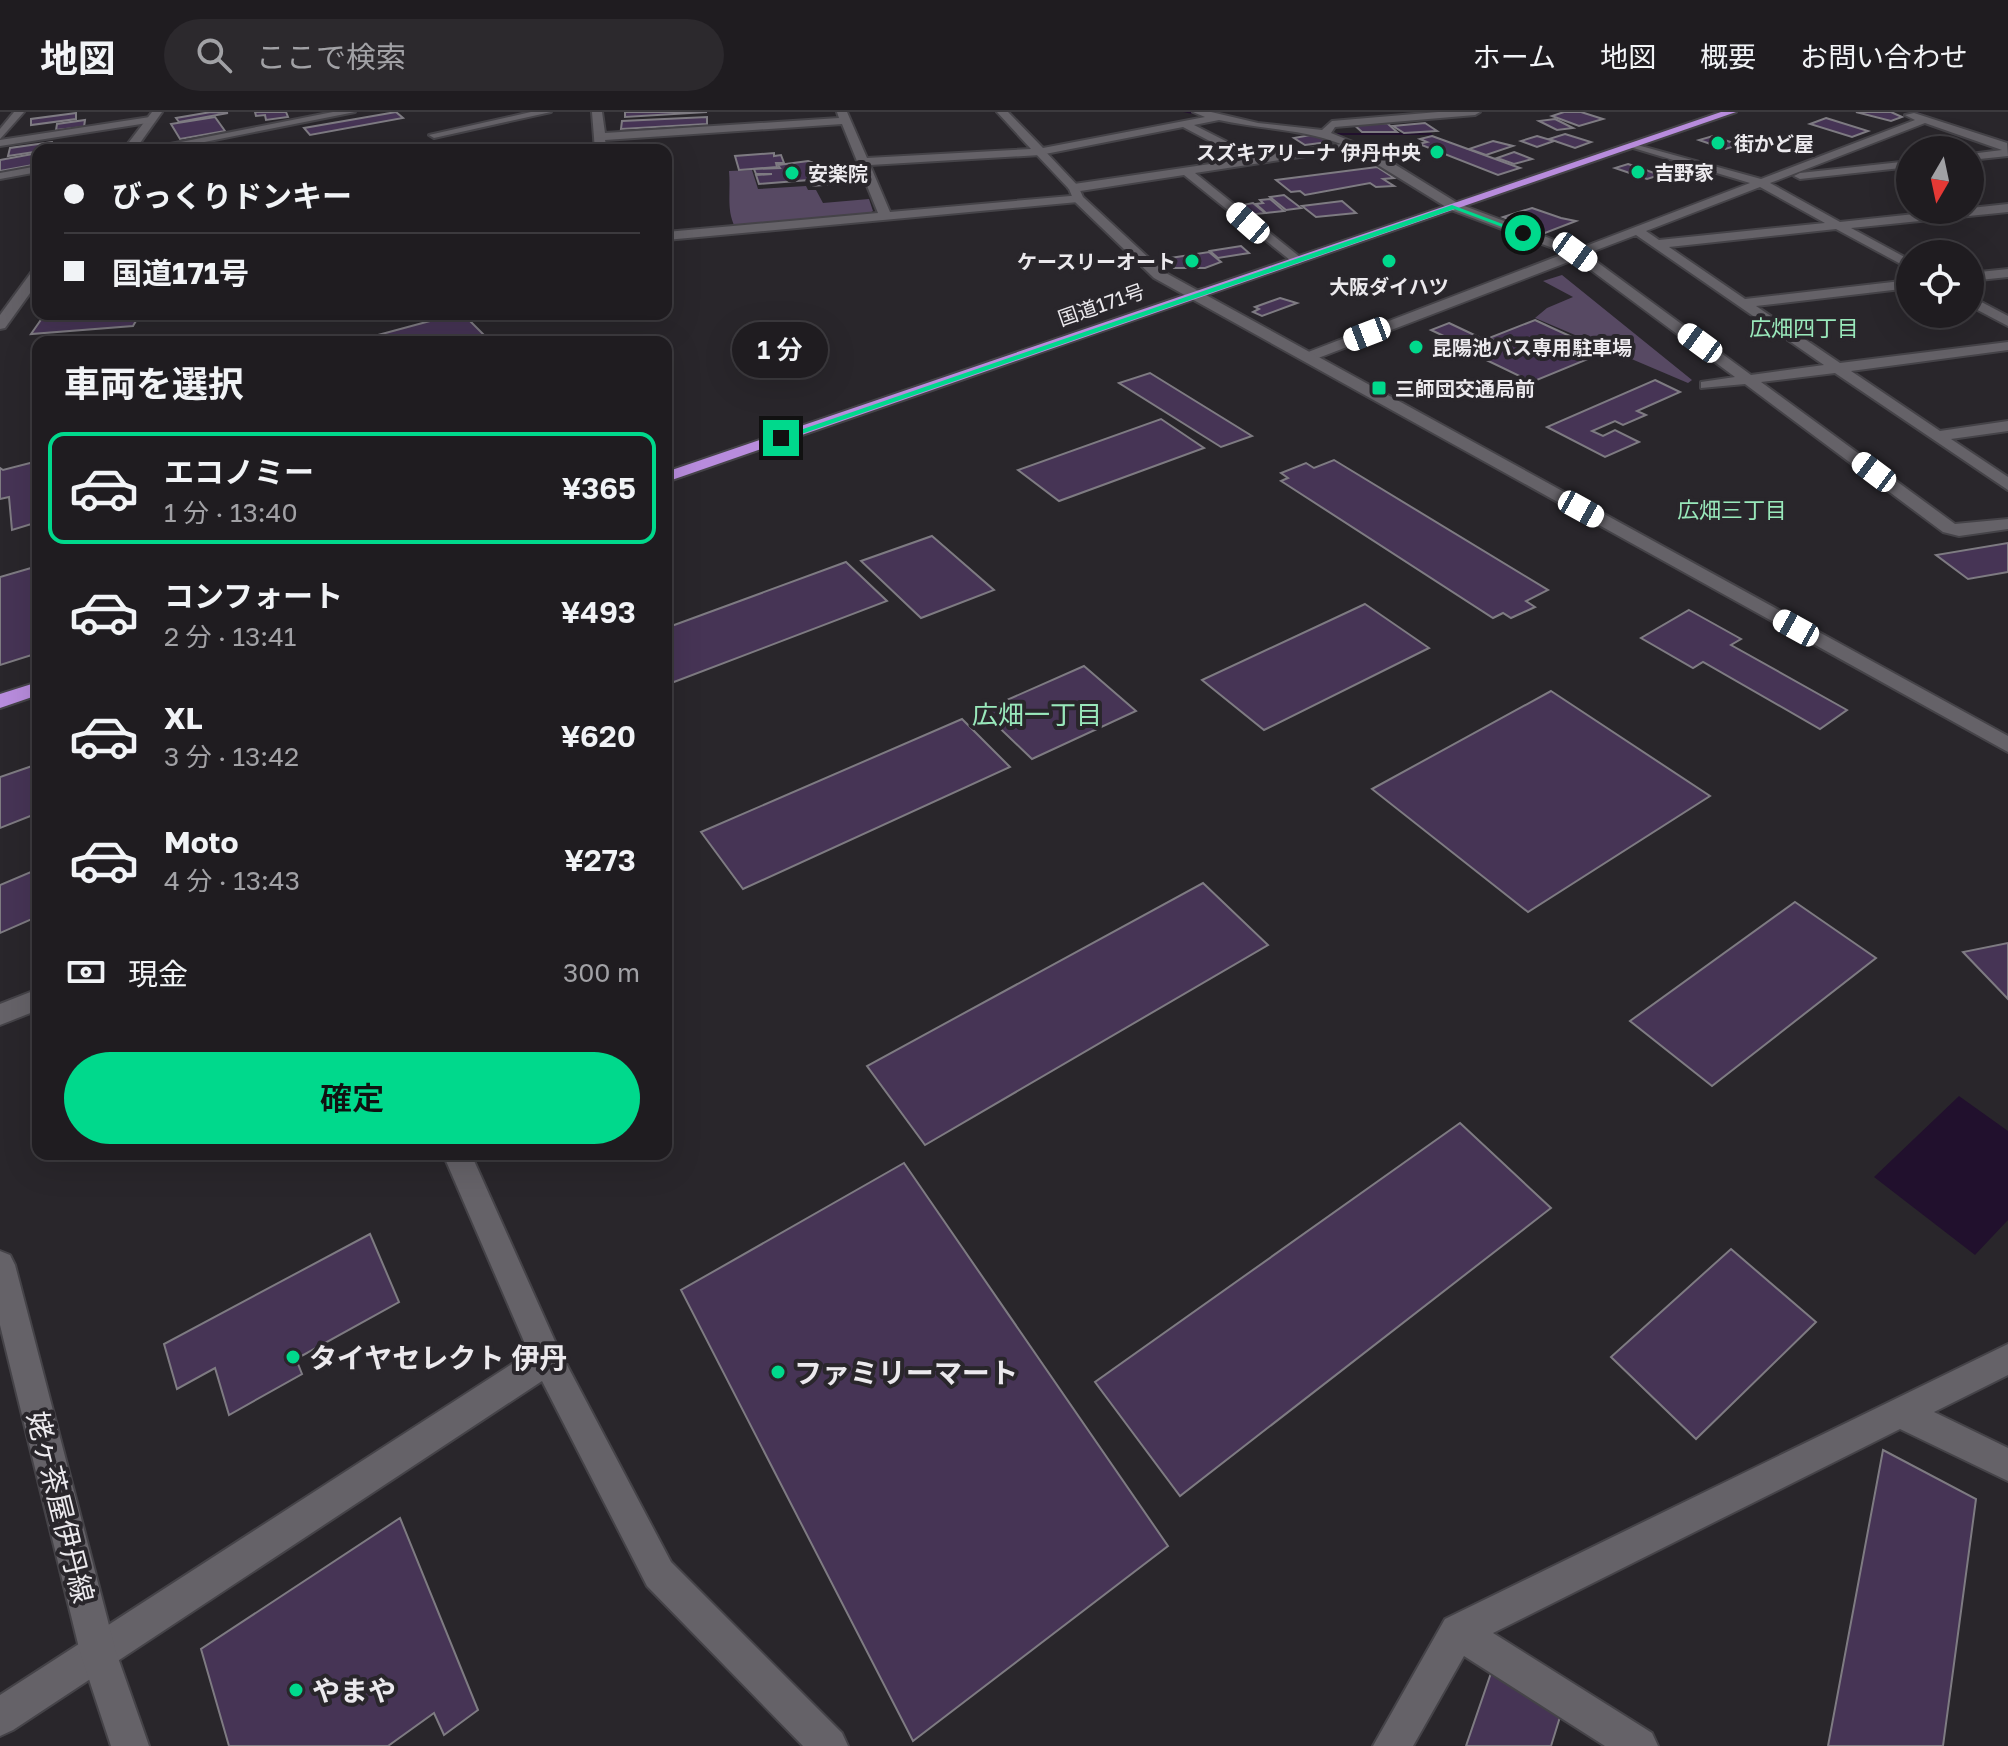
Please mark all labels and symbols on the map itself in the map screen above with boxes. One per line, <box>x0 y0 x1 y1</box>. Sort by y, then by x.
place label: 街かど屋 <box>1734 131 1814 155</box>
marker: 街かど屋 <box>1709 134 1727 152</box>
north arrow <box>1896 136 1984 224</box>
place label: スズキアリーナ 伊丹中央 <box>1196 140 1421 164</box>
marker: スズキアリーナ 伊丹中央 <box>1428 143 1446 161</box>
place label: 吉野家 <box>1654 160 1714 184</box>
place label: 安楽院 <box>808 161 868 185</box>
marker: 吉野家 <box>1629 163 1647 181</box>
marker: 安楽院 <box>783 164 801 182</box>
car <box>1222 198 1274 248</box>
route start <box>1505 215 1541 251</box>
car <box>1549 228 1601 276</box>
place label: ケースリーオート <box>1017 249 1176 273</box>
marker: ケースリーオート <box>1183 252 1201 270</box>
marker: 大阪ダイハツ <box>1380 252 1398 270</box>
place label: 大阪ダイハツ <box>1329 274 1449 298</box>
street label: 国道171号 <box>1055 278 1147 330</box>
car <box>1340 314 1394 354</box>
district label: 広畑四丁目 <box>1749 314 1859 341</box>
car <box>1674 319 1726 367</box>
callout: 1 分 <box>733 322 829 378</box>
place label: 昆陽池バス専用駐車場 <box>1432 335 1632 359</box>
marker: 昆陽池バス専用駐車場 <box>1407 338 1425 356</box>
place label: 三師団交通局前 <box>1395 376 1535 400</box>
marker: 三師団交通局前 <box>1370 379 1388 397</box>
route end <box>763 420 799 456</box>
car <box>1848 448 1900 496</box>
car <box>1554 487 1608 531</box>
district label: 広畑三丁目 <box>1677 496 1787 523</box>
car <box>1769 606 1823 650</box>
district label: 広畑一丁目 <box>972 699 1102 730</box>
place label: タイヤセレクト 伊丹 <box>309 1341 567 1374</box>
marker: タイヤセレクト 伊丹 <box>284 1348 302 1366</box>
place label: ファミリーマート <box>794 1356 1018 1389</box>
marker: ファミリーマート <box>769 1363 787 1381</box>
street label: 姥ヶ茶屋伊丹線 <box>21 1408 101 1606</box>
place label: やまや <box>312 1674 396 1707</box>
marker: やまや <box>287 1681 305 1699</box>

